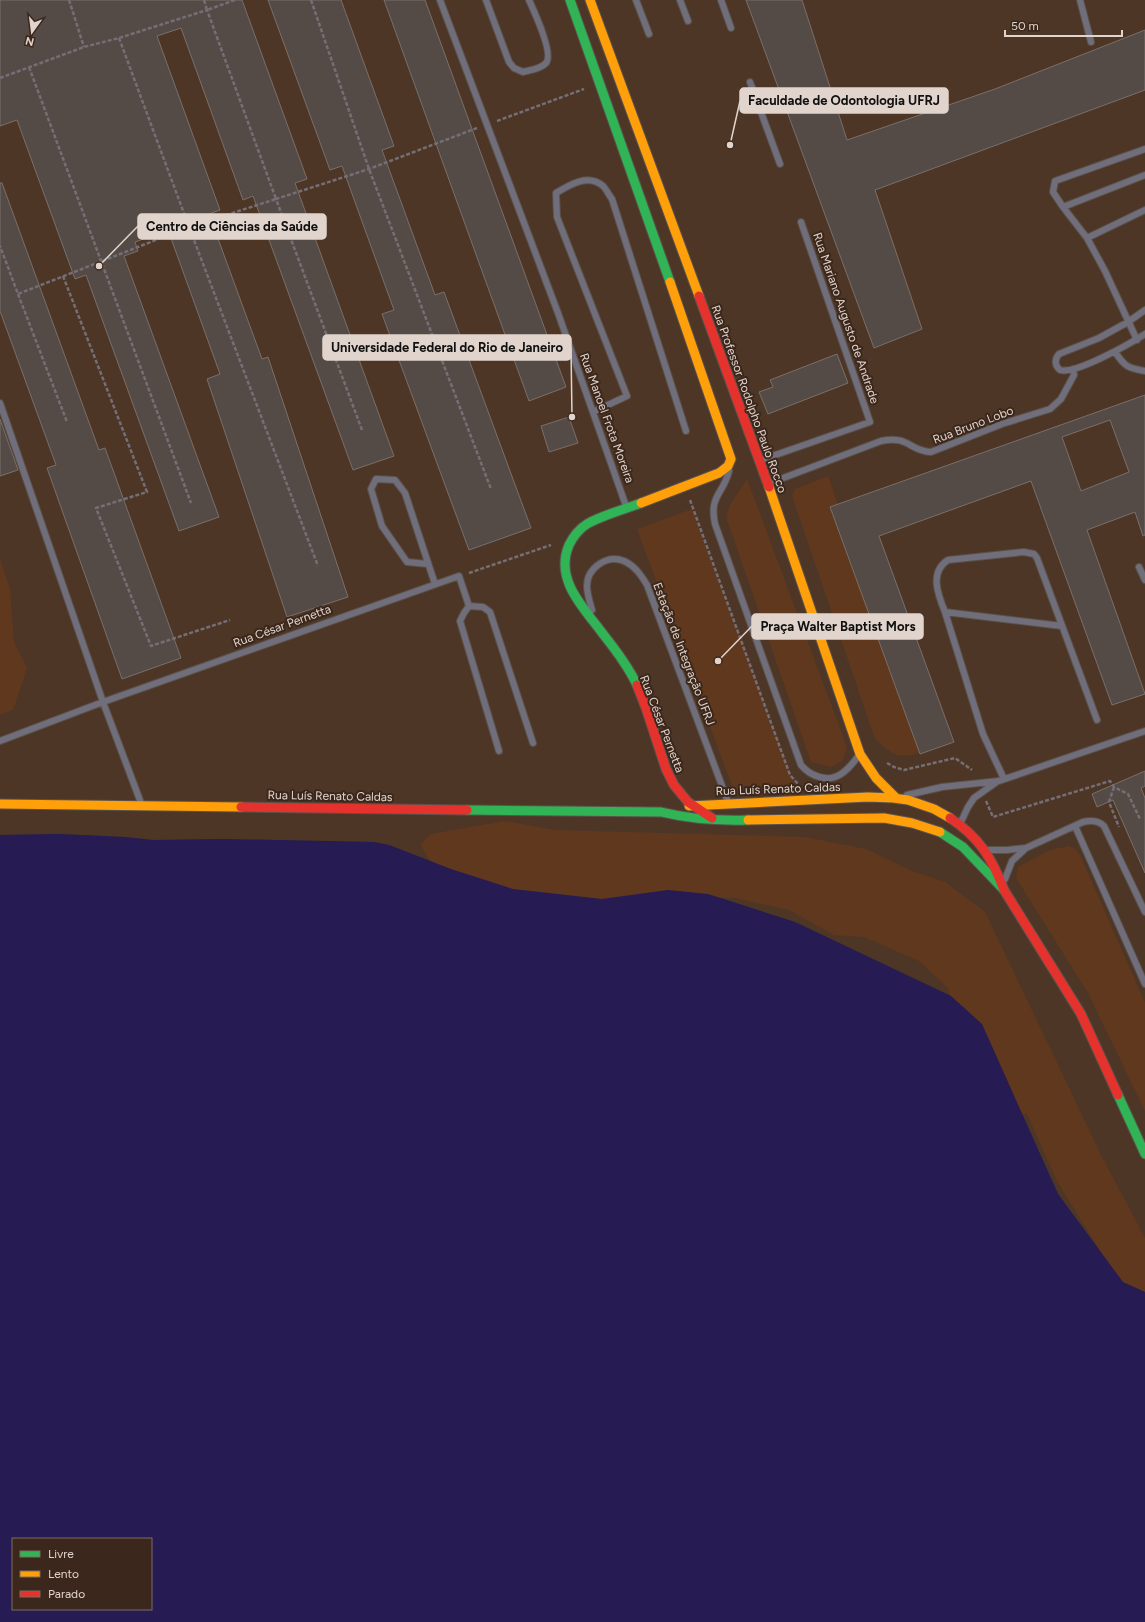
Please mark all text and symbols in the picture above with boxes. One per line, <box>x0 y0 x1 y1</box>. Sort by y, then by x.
north arrow <box>12 12 52 52</box>
scale bar <box>1005 12 1122 38</box>
text: 50 m <box>1011 19 1039 33</box>
text: N <box>24 34 35 49</box>
callout: Faculdade de Odontologia UFRJ <box>740 88 948 113</box>
text: Faculdade de Odontologia UFRJ <box>748 93 940 108</box>
callout: Centro de Ciências da Saúde <box>138 214 326 239</box>
text: Centro de Ciências da Saúde <box>146 219 318 234</box>
street label: Rua Mariano Augusto de Andrade <box>810 231 882 406</box>
street label: Rua Professor Rodolpho Paulo Rocco <box>708 303 790 495</box>
callout: Universidade Federal do Rio de Janeiro <box>323 335 571 360</box>
text: Universidade Federal do Rio de Janeiro <box>331 340 563 355</box>
street label: Rua Manoel Frota Moreira <box>577 351 637 485</box>
street label: Rua Bruno Lobo <box>931 403 1015 447</box>
street label: Estação de Integração UFRJ <box>650 581 718 727</box>
street label: Rua César Pernetta <box>231 602 333 650</box>
callout: Praça Walter Baptist Mors <box>752 614 923 639</box>
text: Praça Walter Baptist Mors <box>761 619 915 634</box>
street label: Rua César Pernetta <box>637 673 687 775</box>
street label: Rua Luís Renato Caldas <box>715 780 841 798</box>
street label: Rua Luís Renato Caldas <box>267 788 393 804</box>
legend <box>12 1538 152 1610</box>
text: Livre <box>48 1547 74 1561</box>
text: Lento <box>48 1567 79 1581</box>
text: Parado <box>48 1587 85 1601</box>

